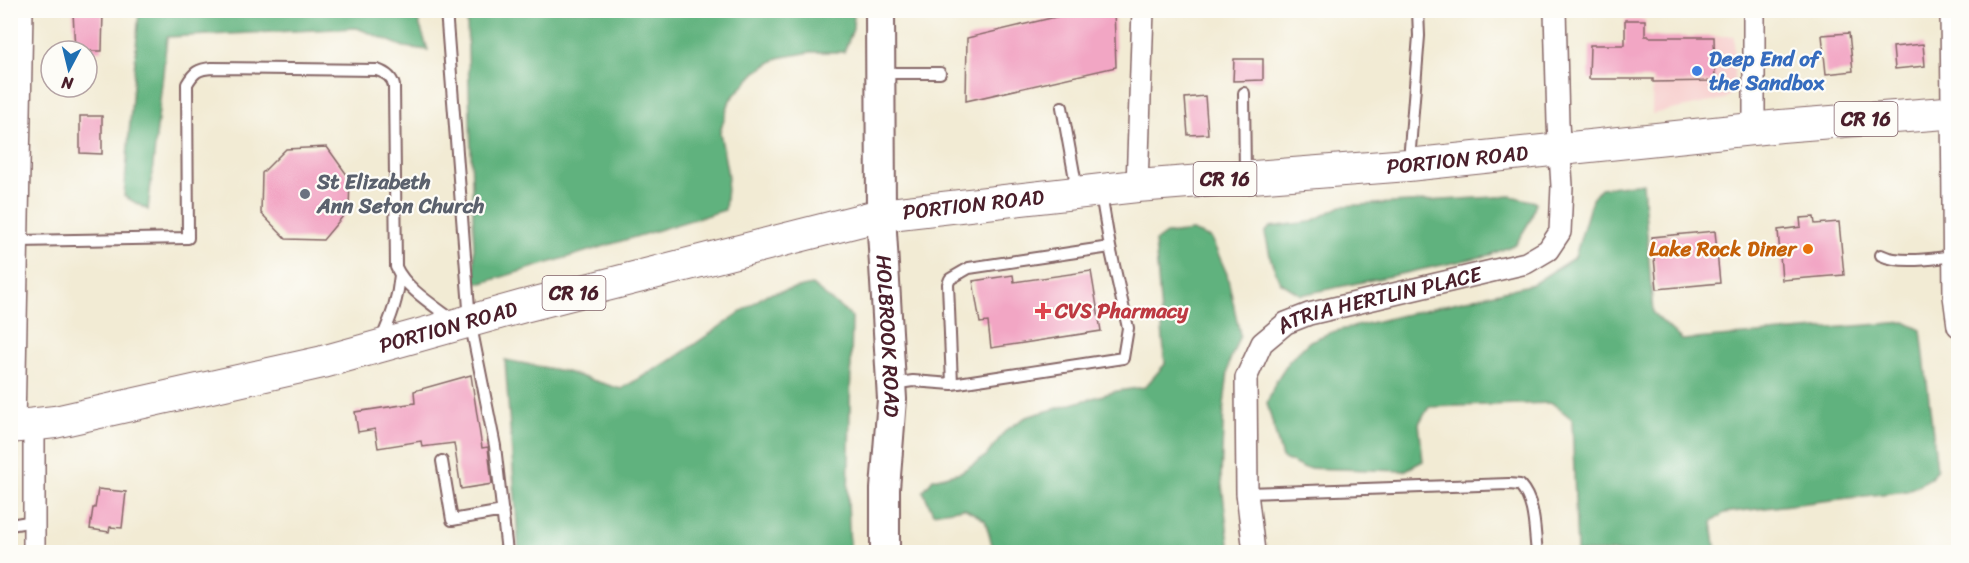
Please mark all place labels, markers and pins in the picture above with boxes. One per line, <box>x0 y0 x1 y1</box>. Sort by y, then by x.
place label: Deep End of the Sandbox <box>1709 40 1825 102</box>
marker: Deep End of the Sandbox <box>1690 64 1704 78</box>
place label: St Elizabeth Ann Seton Church <box>316 163 484 225</box>
marker: St Elizabeth Ann Seton Church <box>298 187 312 201</box>
place label: Lake Rock Diner <box>1649 230 1798 268</box>
marker: Lake Rock Diner <box>1801 242 1815 256</box>
place label: CVS Pharmacy <box>1054 292 1189 330</box>
marker: CVS Pharmacy <box>1036 304 1050 318</box>

